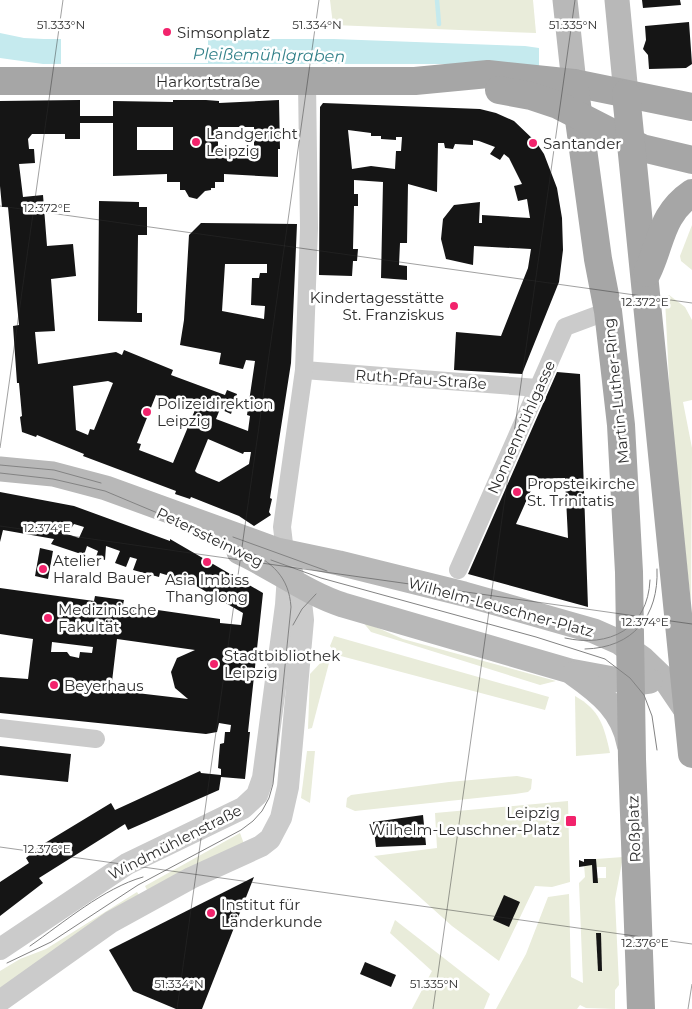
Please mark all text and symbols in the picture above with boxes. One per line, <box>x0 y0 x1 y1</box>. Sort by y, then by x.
text: 51.333°N <box>37 17 85 32</box>
text: 51.334°N <box>292 17 342 32</box>
text: 51.335°N <box>549 17 597 32</box>
place label: Simsonplatz <box>177 23 270 42</box>
marker: Simsonplatz <box>161 26 173 38</box>
water label: Pleißemühlgraben <box>193 44 345 66</box>
street label: Harkortstraße <box>156 72 260 91</box>
place label: Landgericht Leipzig <box>206 124 298 160</box>
place label: Santander <box>543 134 621 153</box>
marker: Landgericht Leipzig <box>190 136 202 148</box>
marker: Santander <box>527 137 539 149</box>
text: 12.372°E <box>23 200 71 215</box>
place label: Kindertagesstätte St. Franziskus <box>310 288 444 324</box>
text: 12.372°E <box>621 294 669 309</box>
marker: Kindertagesstätte St. Franziskus <box>448 300 460 312</box>
street label: Martin-Luther-Ring <box>599 317 633 465</box>
street label: Nonnenmühlgasse <box>483 357 559 497</box>
street label: Ruth-Pfau-Straße <box>355 365 487 393</box>
place label: Polizeidirektion Leipzig <box>157 394 273 430</box>
marker: Polizeidirektion Leipzig <box>141 406 153 418</box>
place label: Propsteikirche St. Trinitatis <box>527 474 635 510</box>
marker: Propsteikirche St. Trinitatis <box>511 486 523 498</box>
street label: Peterssteinweg <box>154 503 266 571</box>
text: 12.374°E <box>23 520 71 535</box>
place label: Atelier Harald Bauer <box>53 551 152 587</box>
marker: Asia Imbiss Thanglong <box>201 556 213 568</box>
marker: Atelier Harald Bauer <box>37 563 49 575</box>
place label: Asia Imbiss Thanglong <box>165 570 249 606</box>
street label: Wilhelm-Leuschner-Platz <box>406 573 596 641</box>
place label: Medizinische Fakultät <box>58 600 156 636</box>
marker: Medizinische Fakultät <box>42 612 54 624</box>
text: 12.374°E <box>621 614 669 629</box>
place label: Stadtbibliothek Leipzig <box>224 646 340 682</box>
marker: Stadtbibliothek Leipzig <box>208 658 220 670</box>
place label: Beyerhaus <box>64 676 144 695</box>
marker: Beyerhaus <box>48 679 60 691</box>
street label: Roßplatz <box>623 795 645 863</box>
street label: Windmühlenstraße <box>105 800 245 884</box>
place label: Leipzig Wilhelm-Leuschner-Platz <box>369 803 560 839</box>
marker: Leipzig Wilhelm-Leuschner-Platz <box>564 814 578 828</box>
text: 12.376°E <box>23 841 71 856</box>
place label: Institut für Länderkunde <box>221 895 322 931</box>
marker: Institut für Länderkunde <box>205 907 217 919</box>
text: 12.376°E <box>621 935 669 950</box>
text: 51.334°N <box>154 976 204 991</box>
text: 51.335°N <box>410 976 458 991</box>

